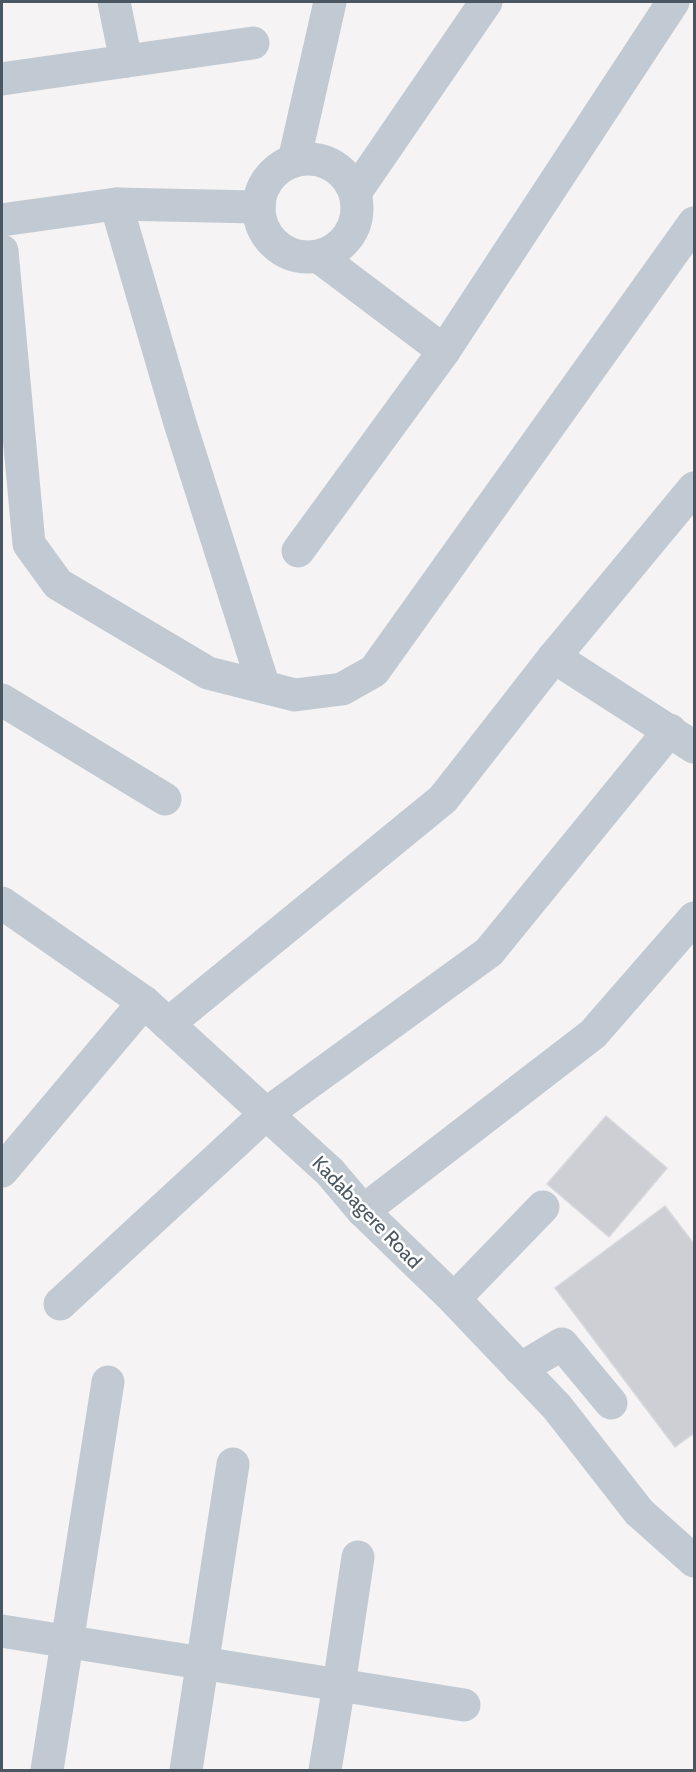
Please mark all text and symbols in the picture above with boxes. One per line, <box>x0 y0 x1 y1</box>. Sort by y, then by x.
street label: Kadabagere Road <box>307 1151 427 1273</box>

